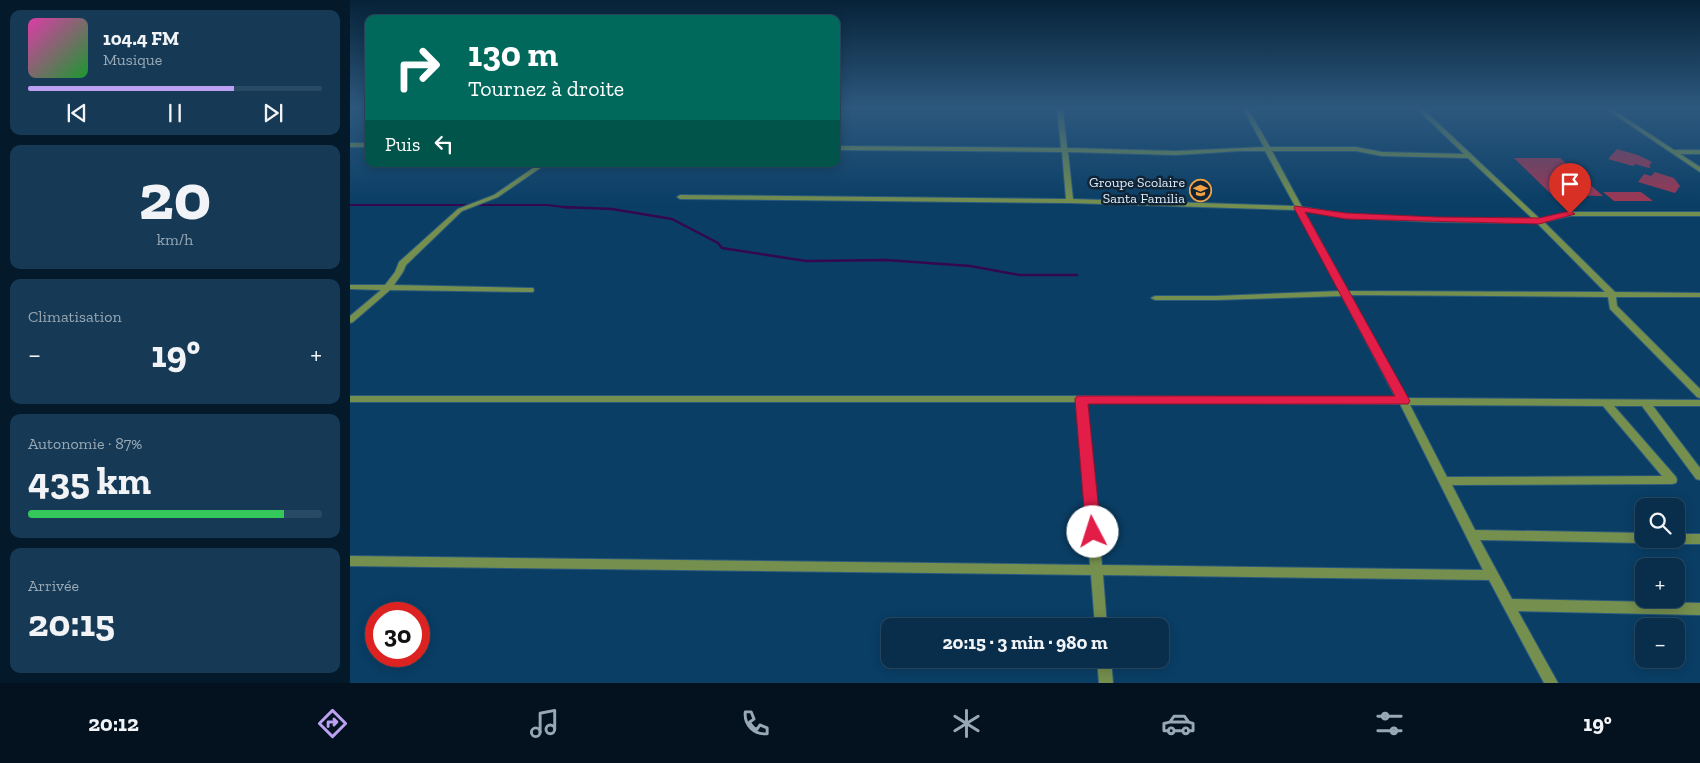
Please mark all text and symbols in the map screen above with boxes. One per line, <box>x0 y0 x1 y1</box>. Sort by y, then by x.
text: 104.4 FM <box>103 27 179 50</box>
text: 130 m <box>468 33 558 75</box>
icon: right <box>385 35 450 100</box>
text: Musique <box>103 50 162 69</box>
text: Tournez à droite <box>468 75 624 102</box>
icon: previous <box>63 99 91 127</box>
icon: pause <box>161 99 189 127</box>
icon: next <box>259 99 287 127</box>
icon: left <box>430 130 458 158</box>
text: Puis <box>385 133 420 156</box>
text: 20 <box>139 158 211 236</box>
pin <box>1549 163 1591 214</box>
icon: arrive <box>1556 170 1584 198</box>
place label: Groupe Scolaire Santa Familia <box>1089 174 1185 207</box>
school or university icon: Groupe Scolaire Santa Familia <box>1189 178 1213 202</box>
text: km/h <box>157 230 193 249</box>
text: Climatisation <box>28 307 122 326</box>
text: 19° <box>151 331 200 377</box>
text: − <box>28 338 41 371</box>
text: + <box>310 338 322 371</box>
text: Autonomie · 87% <box>28 434 142 453</box>
text: 435 km <box>28 458 151 504</box>
map controls <box>1635 498 1685 668</box>
button: search <box>1635 498 1685 548</box>
position arrow <box>1066 505 1118 557</box>
button: + <box>1635 558 1685 608</box>
text: Arrivée <box>28 576 79 595</box>
text: 20:15 <box>28 600 115 646</box>
speed limit sign: 30 <box>365 602 430 667</box>
button: − <box>1635 618 1685 668</box>
text: 20:15 · 3 min · 980 m <box>942 631 1108 654</box>
icon: directions <box>315 706 350 741</box>
icon: music <box>527 706 562 741</box>
icon: phone <box>738 706 773 741</box>
icon: climate <box>949 706 984 741</box>
icon: car <box>1161 706 1196 741</box>
icon: filters <box>1372 706 1407 741</box>
text: 20:12 <box>88 710 139 737</box>
text: 19° <box>1583 710 1612 737</box>

